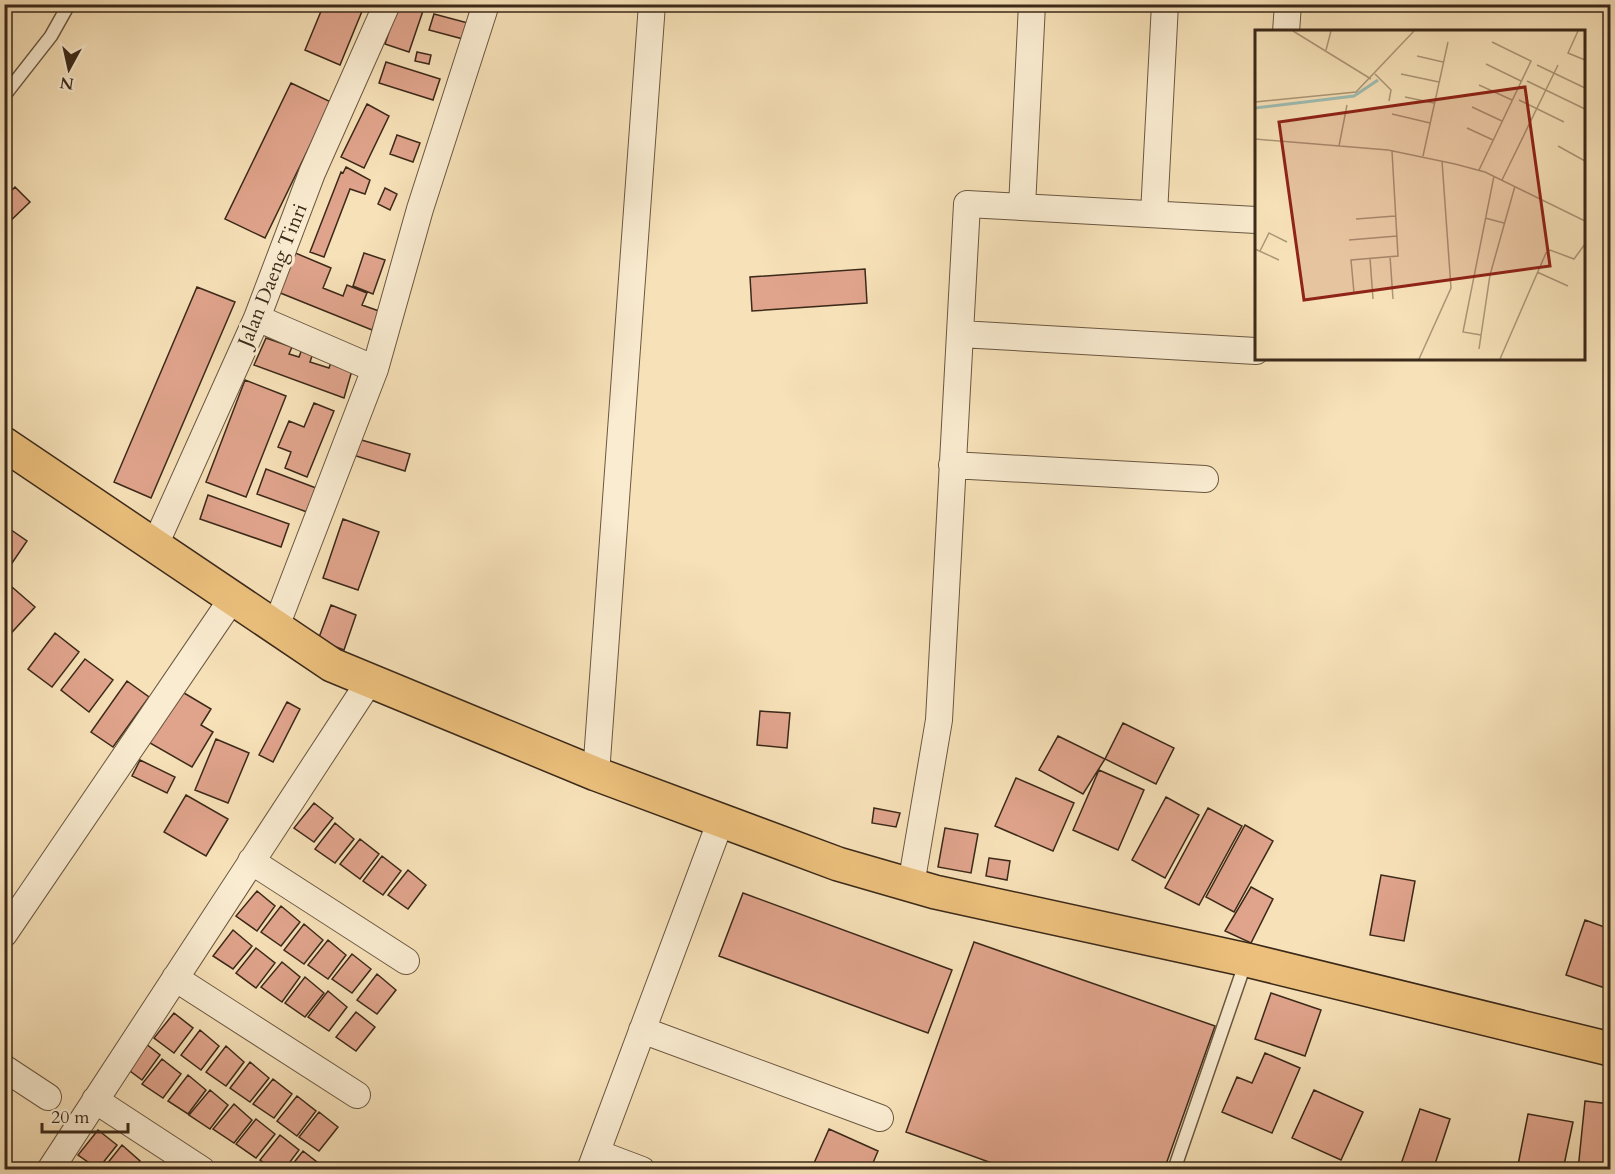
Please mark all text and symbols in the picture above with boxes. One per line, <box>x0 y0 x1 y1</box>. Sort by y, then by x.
inset map <box>1255 30 1585 360</box>
north arrow <box>39 39 99 99</box>
text: N <box>59 71 75 95</box>
street label: Jalan Daeng Tinri <box>230 199 314 354</box>
scale bar <box>42 1096 128 1134</box>
text: 20 m <box>51 1105 90 1130</box>

